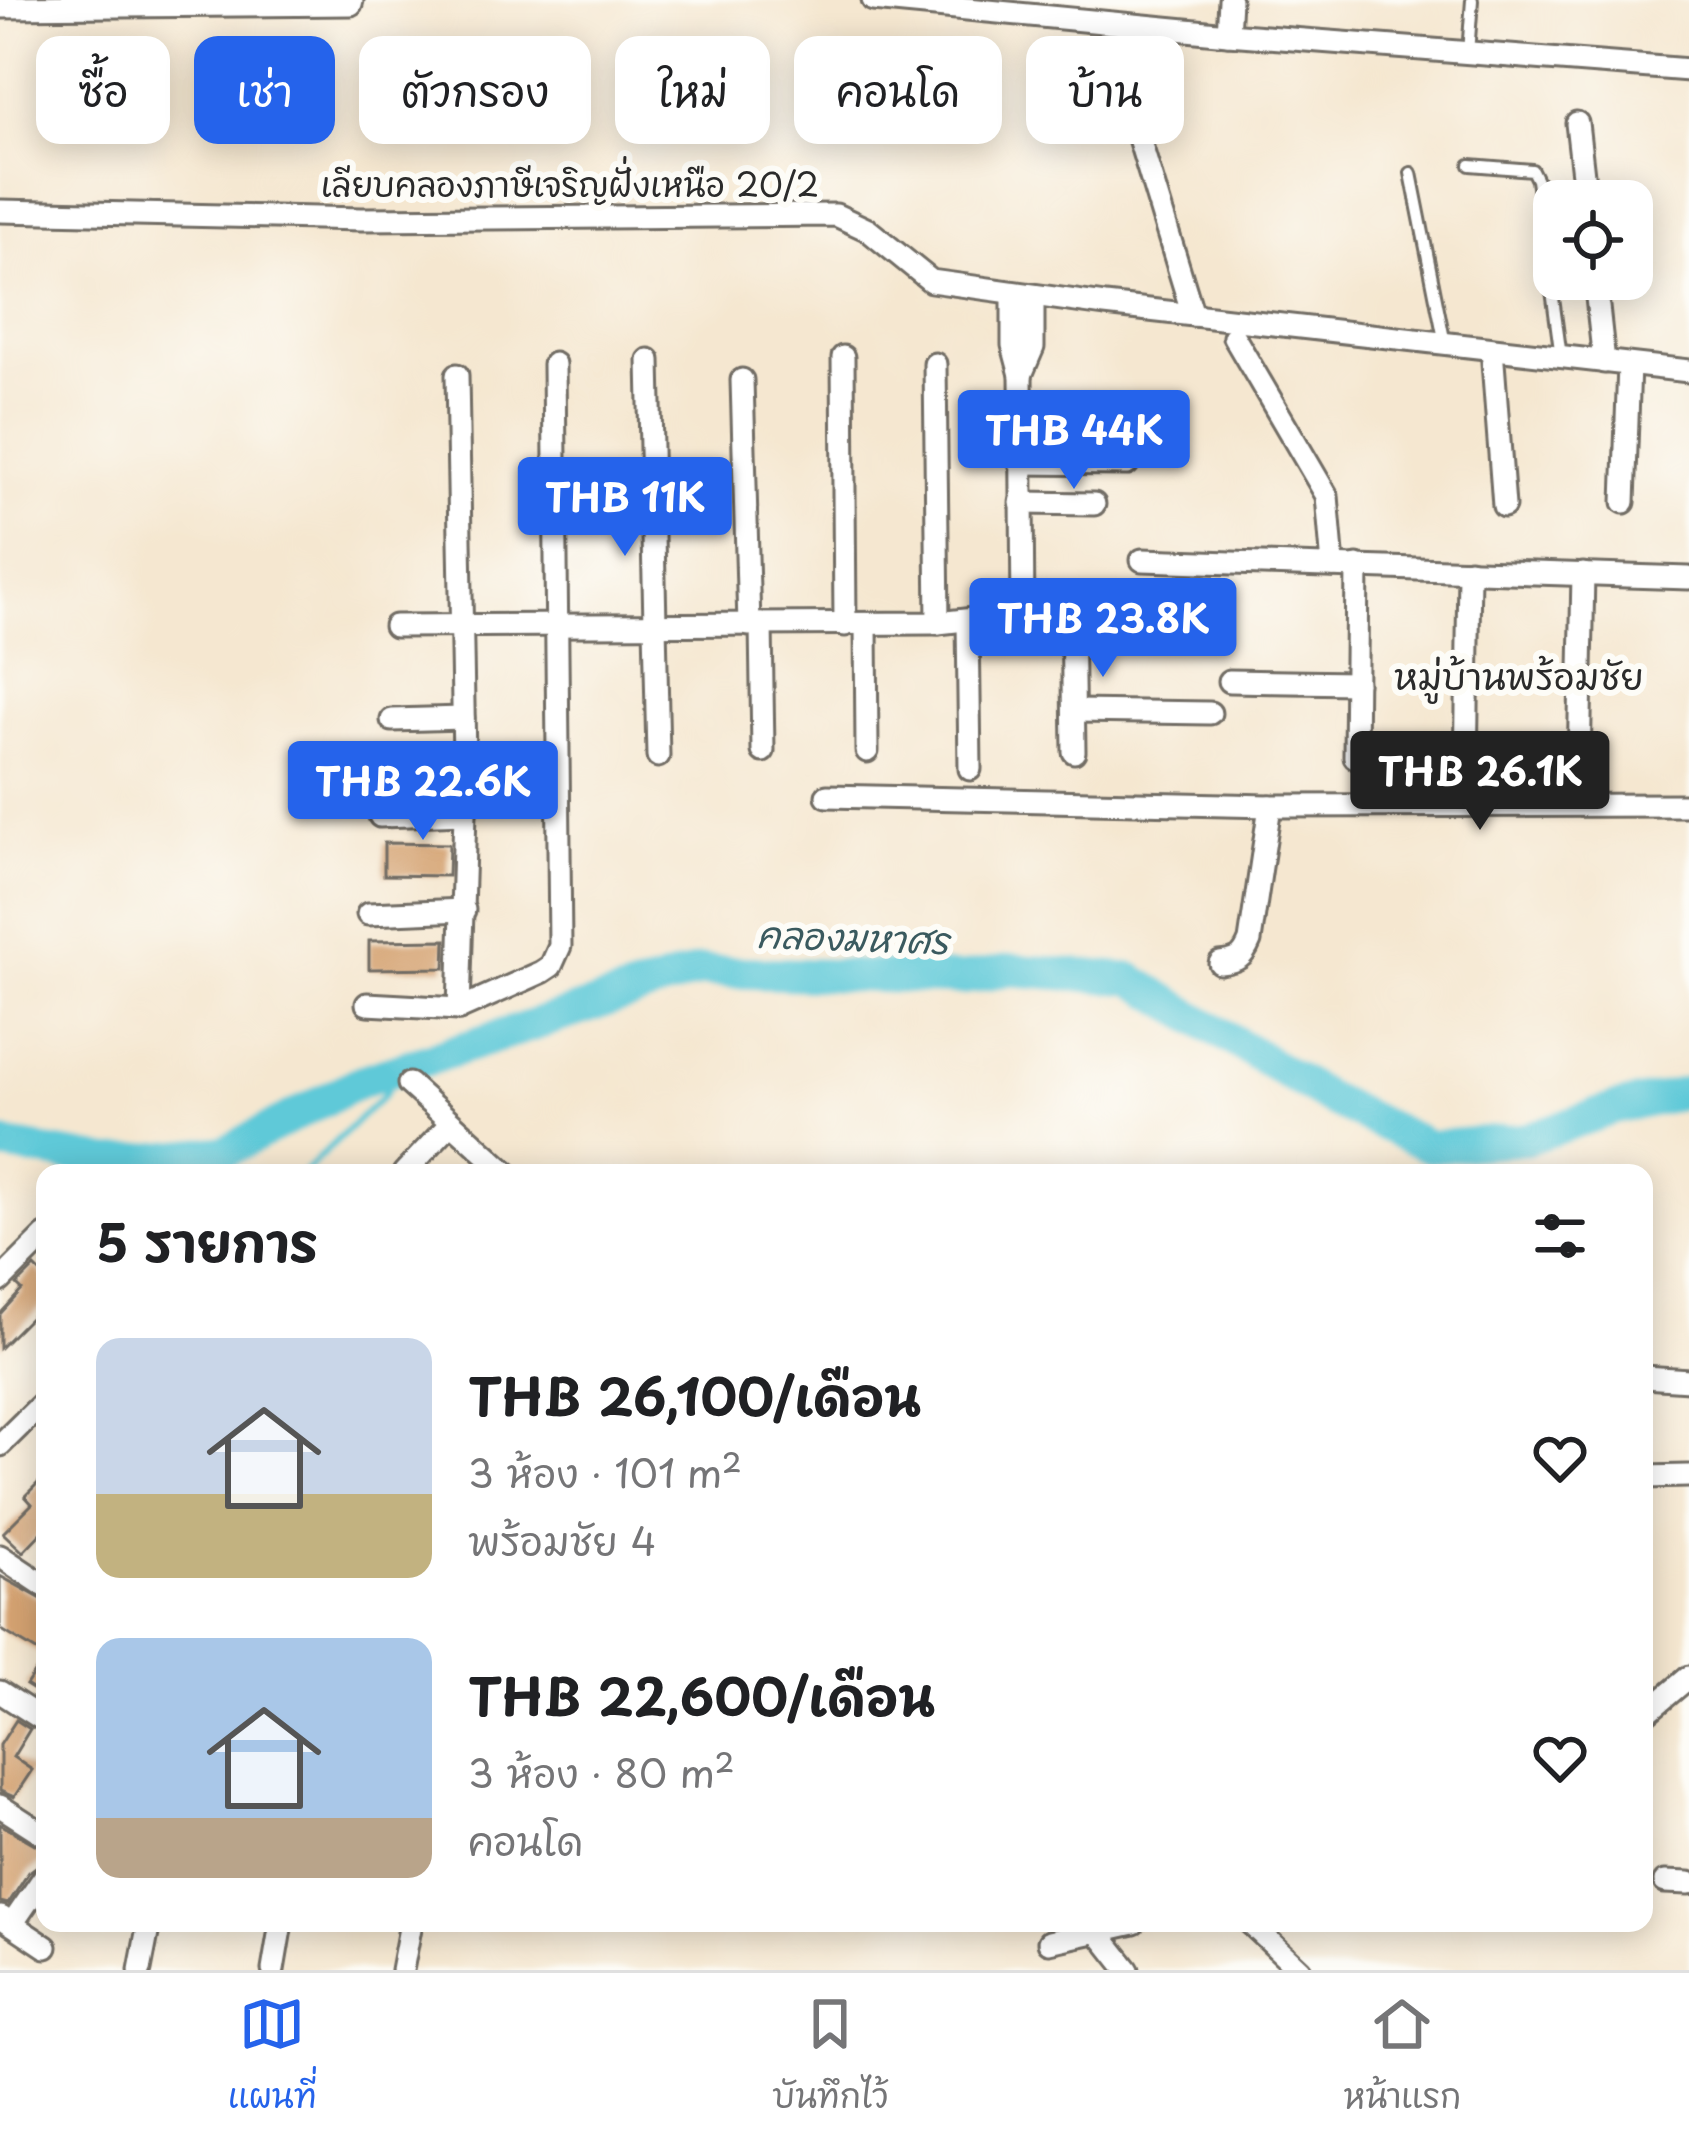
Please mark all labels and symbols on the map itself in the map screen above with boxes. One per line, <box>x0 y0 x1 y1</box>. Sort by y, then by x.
street label: เลียบคลองภาษีเจริญฝั่งเหนือ 20/2 <box>321 155 819 208</box>
pin: THB 44K <box>963 390 1185 492</box>
pin: THB 11K <box>514 457 736 559</box>
pin: THB 23.8K <box>966 578 1240 680</box>
district label: หมู่บ้านพร้อมชัย <box>1394 648 1644 704</box>
pin: THB 26.1K <box>1343 731 1617 833</box>
pin: THB 22.6K <box>286 741 560 843</box>
water label: คลองมหาศร <box>756 906 953 966</box>

